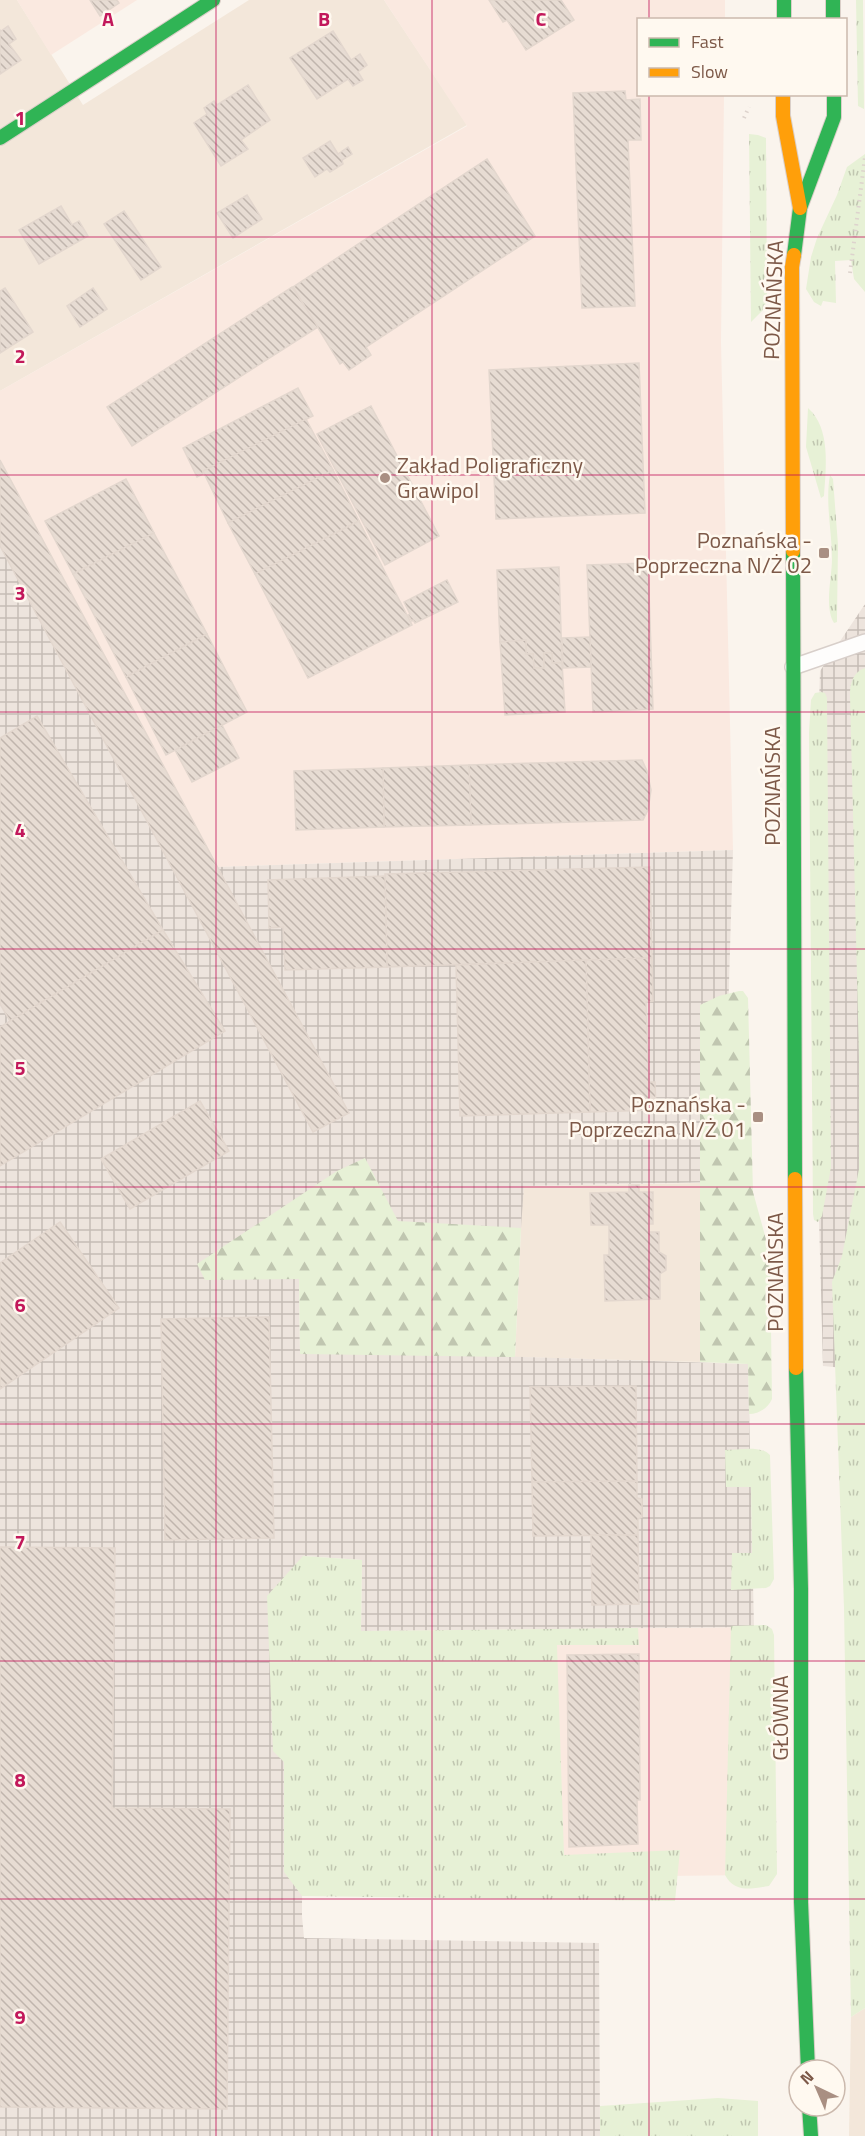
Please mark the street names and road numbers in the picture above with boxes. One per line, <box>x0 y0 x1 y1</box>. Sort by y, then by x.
street label: POZNAŃSKA <box>754 240 792 360</box>
street label: POZNAŃSKA <box>755 726 789 846</box>
street label: POZNAŃSKA <box>758 1212 792 1332</box>
street label: GŁÓWNA <box>763 1675 797 1761</box>

